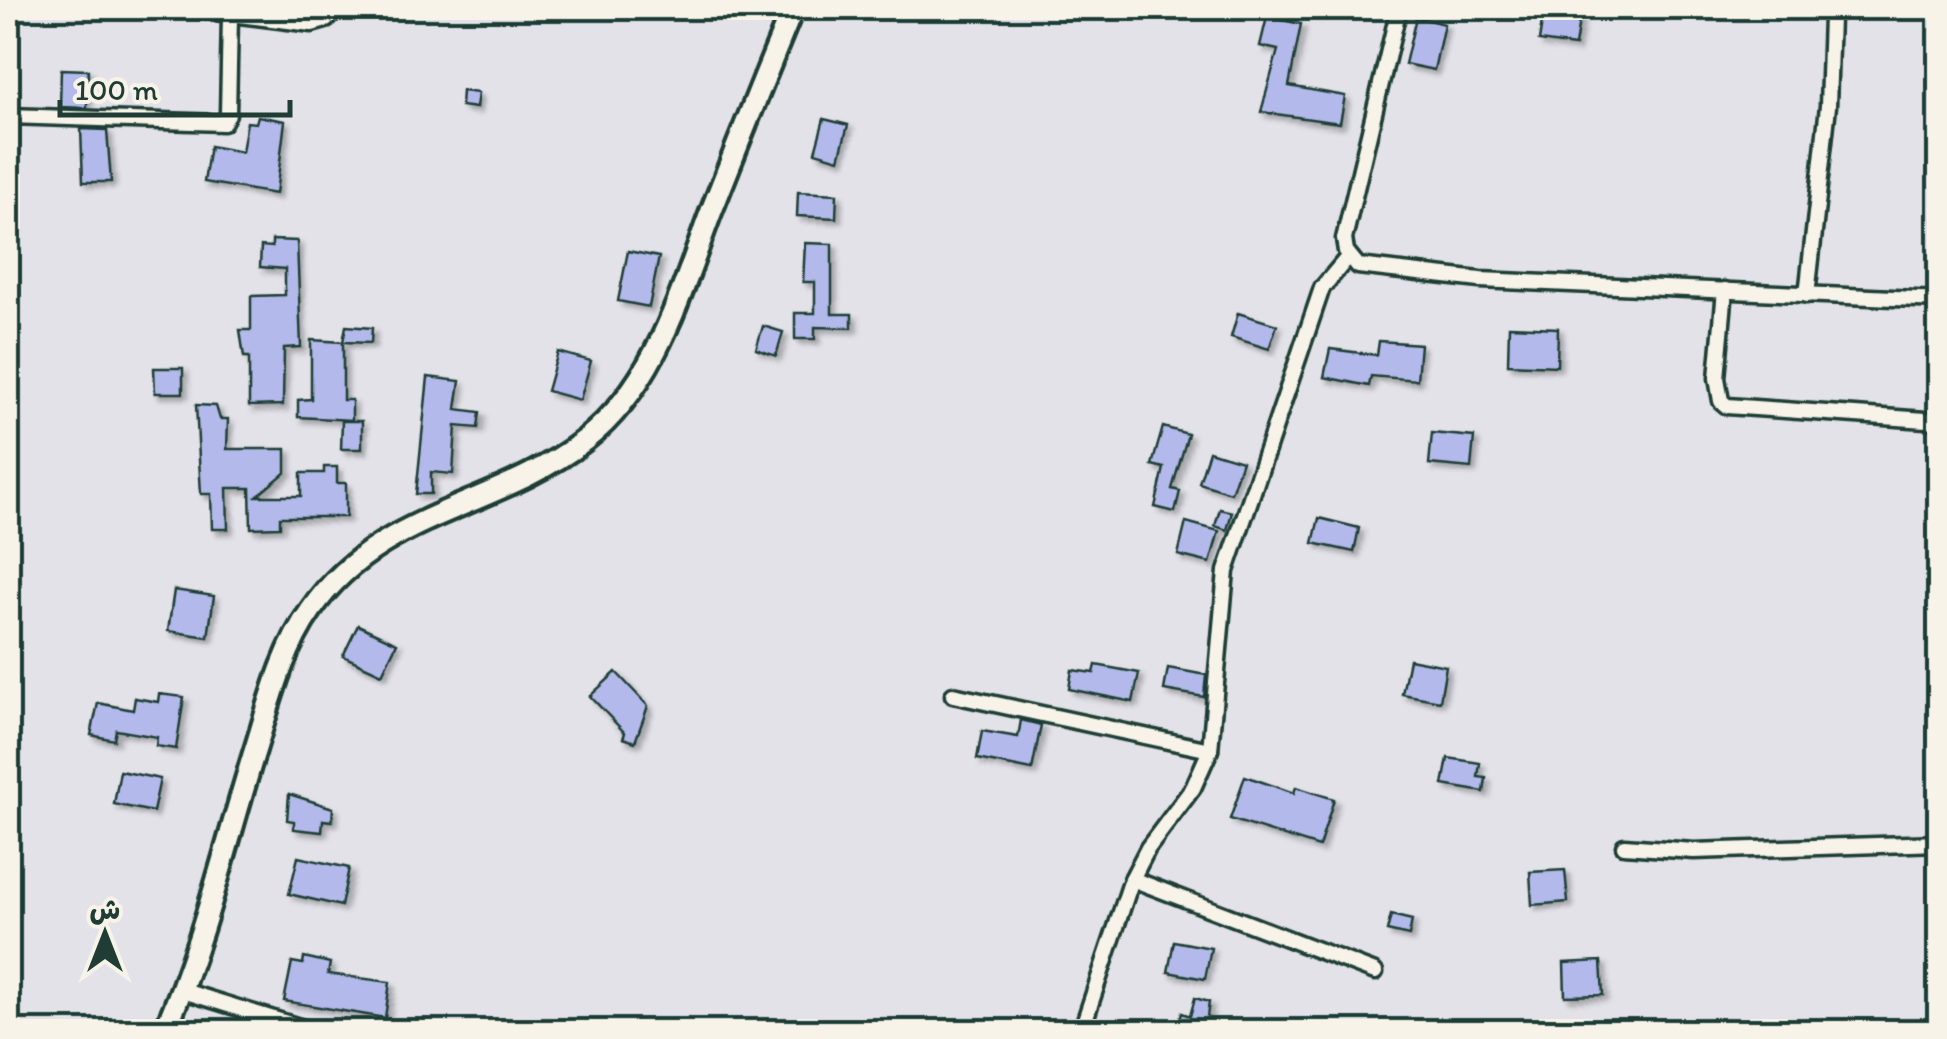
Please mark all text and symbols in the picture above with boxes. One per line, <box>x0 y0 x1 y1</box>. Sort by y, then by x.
scale bar <box>60 55 290 117</box>
text: 100 m <box>75 71 158 108</box>
north arrow <box>55 884 155 984</box>
text: ش <box>90 892 120 926</box>

